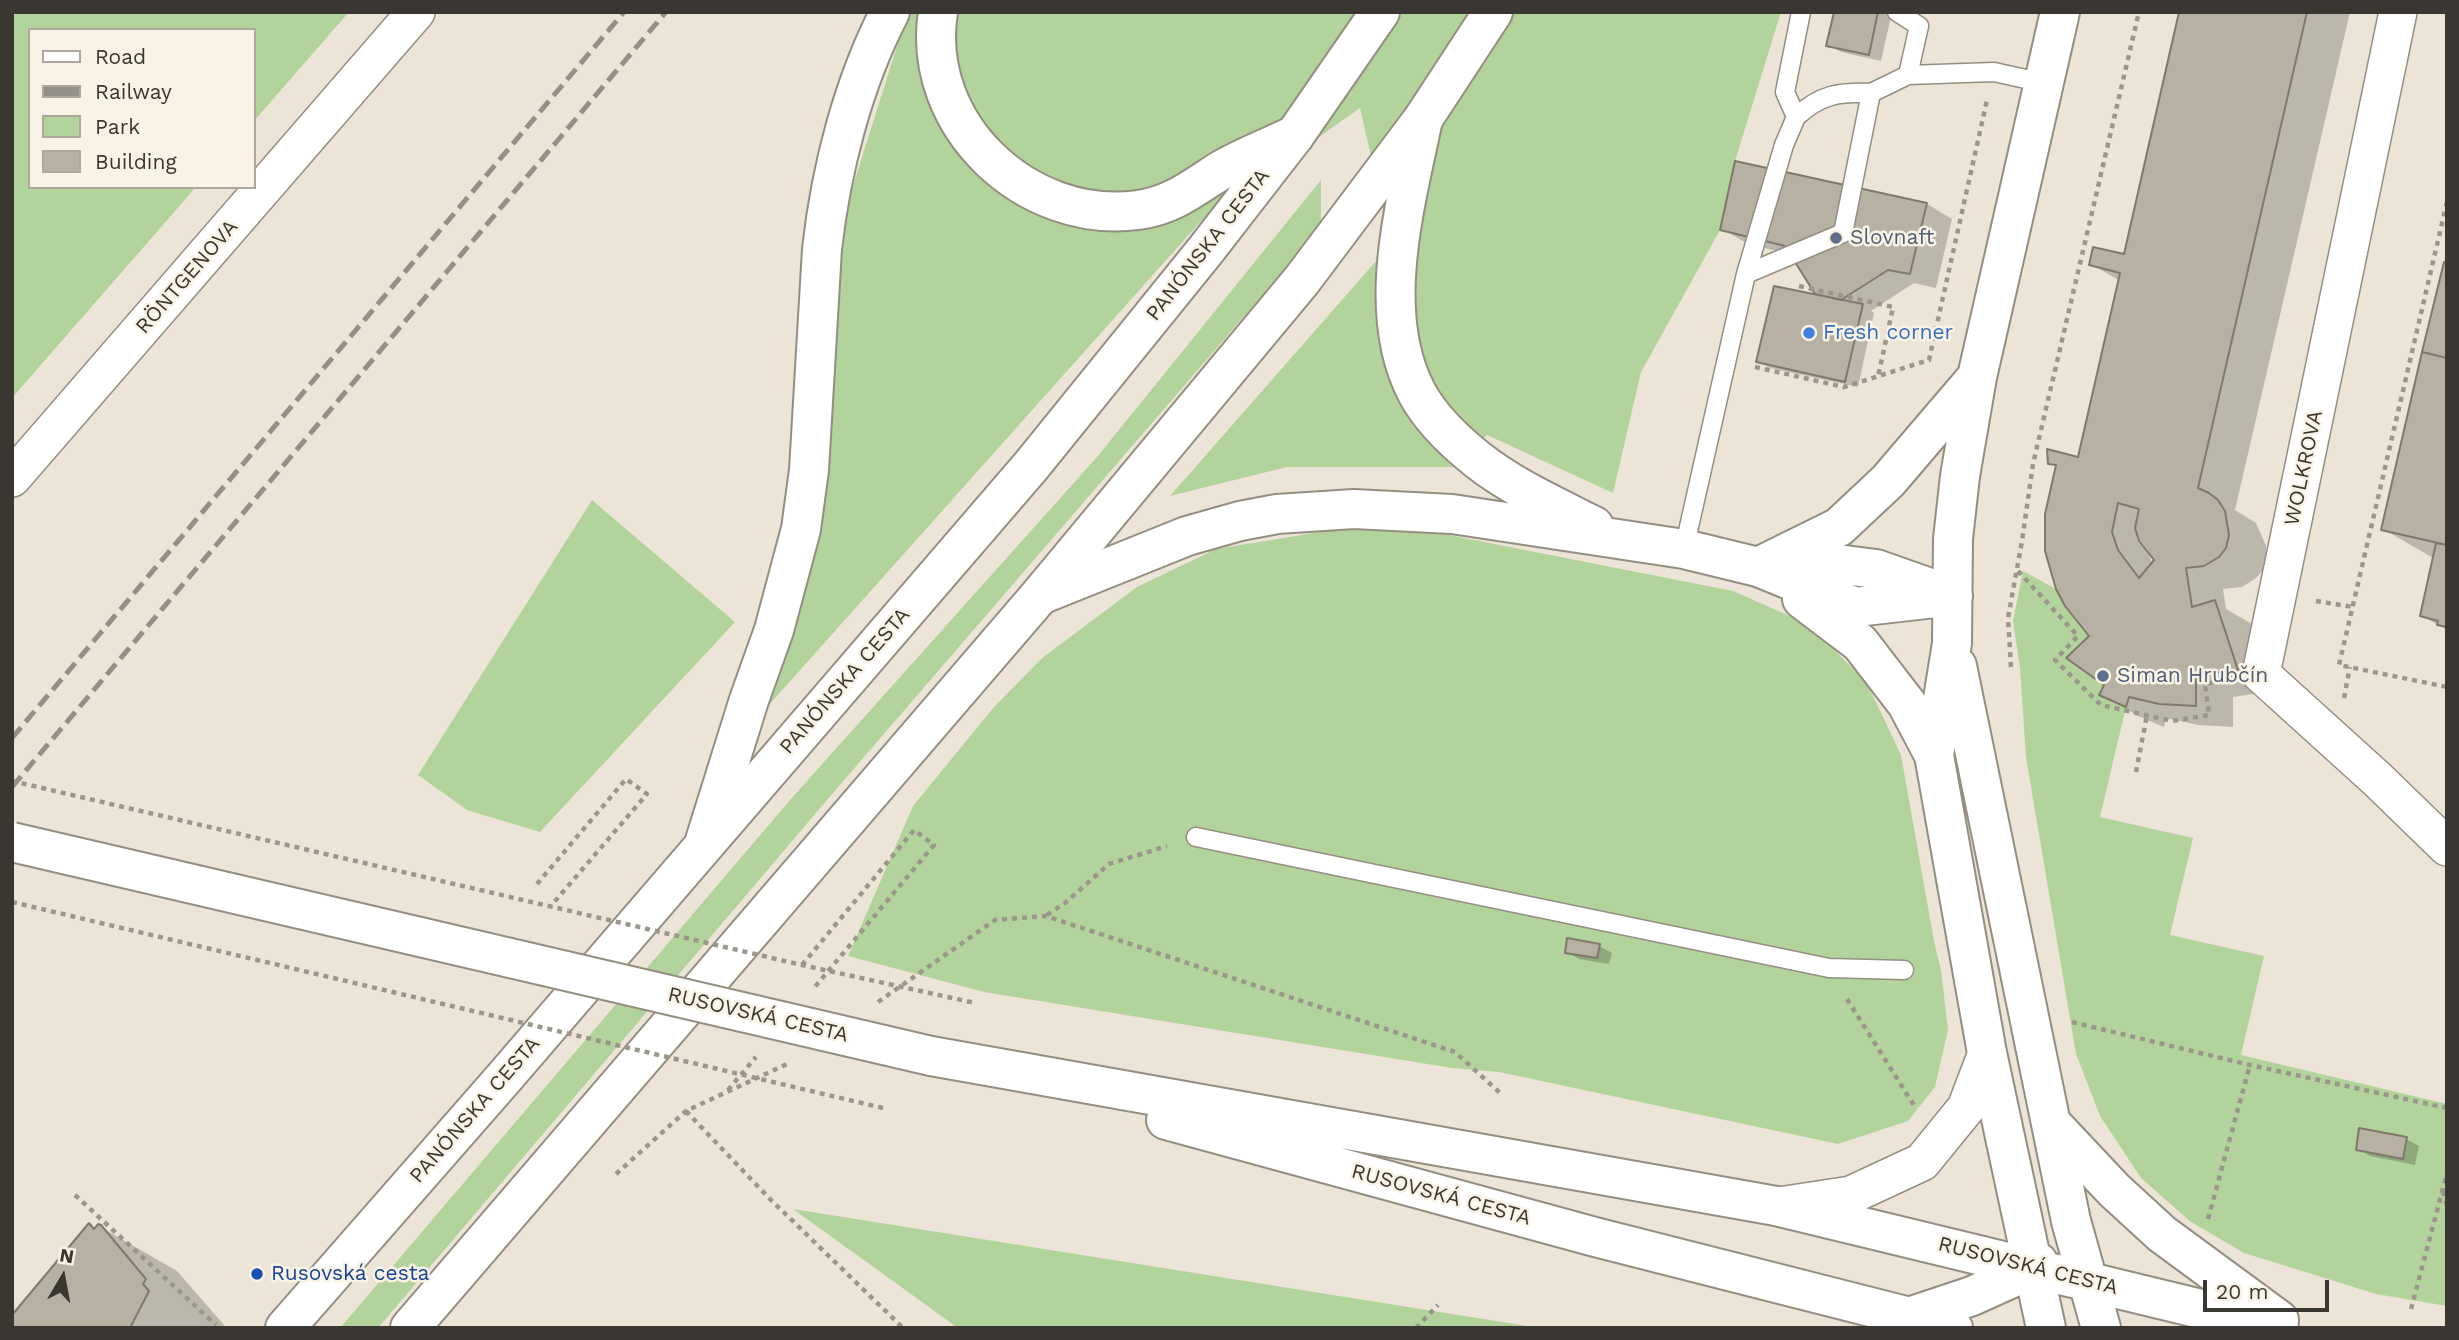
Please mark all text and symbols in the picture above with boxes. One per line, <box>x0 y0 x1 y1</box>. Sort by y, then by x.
legend <box>28 28 256 189</box>
text: Road <box>95 44 146 69</box>
text: Railway <box>95 79 172 104</box>
text: Park <box>95 114 140 139</box>
text: Building <box>95 149 177 174</box>
street label: PANÓNSKA CESTA <box>1141 164 1275 326</box>
street label: RÖNTGENOVA <box>131 215 243 339</box>
place label: Slovnaft <box>1850 225 1934 251</box>
marker: Slovnaft <box>1828 230 1844 246</box>
place label: Fresh corner <box>1823 320 1953 346</box>
marker: Fresh corner <box>1801 325 1817 341</box>
street label: WOLKROVA <box>2279 408 2329 528</box>
street label: PANÓNSKA CESTA <box>775 603 915 759</box>
place label: Siman Hrubčín <box>2117 663 2268 689</box>
marker: Siman Hrubčín <box>2095 668 2111 684</box>
street label: RUSOVSKÁ CESTA <box>665 982 851 1048</box>
street label: PANÓNSKA CESTA <box>405 1032 545 1188</box>
street label: RUSOVSKÁ CESTA <box>1349 1159 1533 1231</box>
street label: RUSOVSKÁ CESTA <box>1935 1231 2121 1301</box>
north arrow <box>28 1242 98 1312</box>
text: N <box>58 1243 76 1268</box>
place label: Rusovská cesta <box>271 1261 429 1287</box>
marker: Rusovská cesta <box>249 1266 265 1282</box>
scale bar <box>2207 1266 2333 1310</box>
text: 20 m <box>2216 1279 2268 1304</box>

